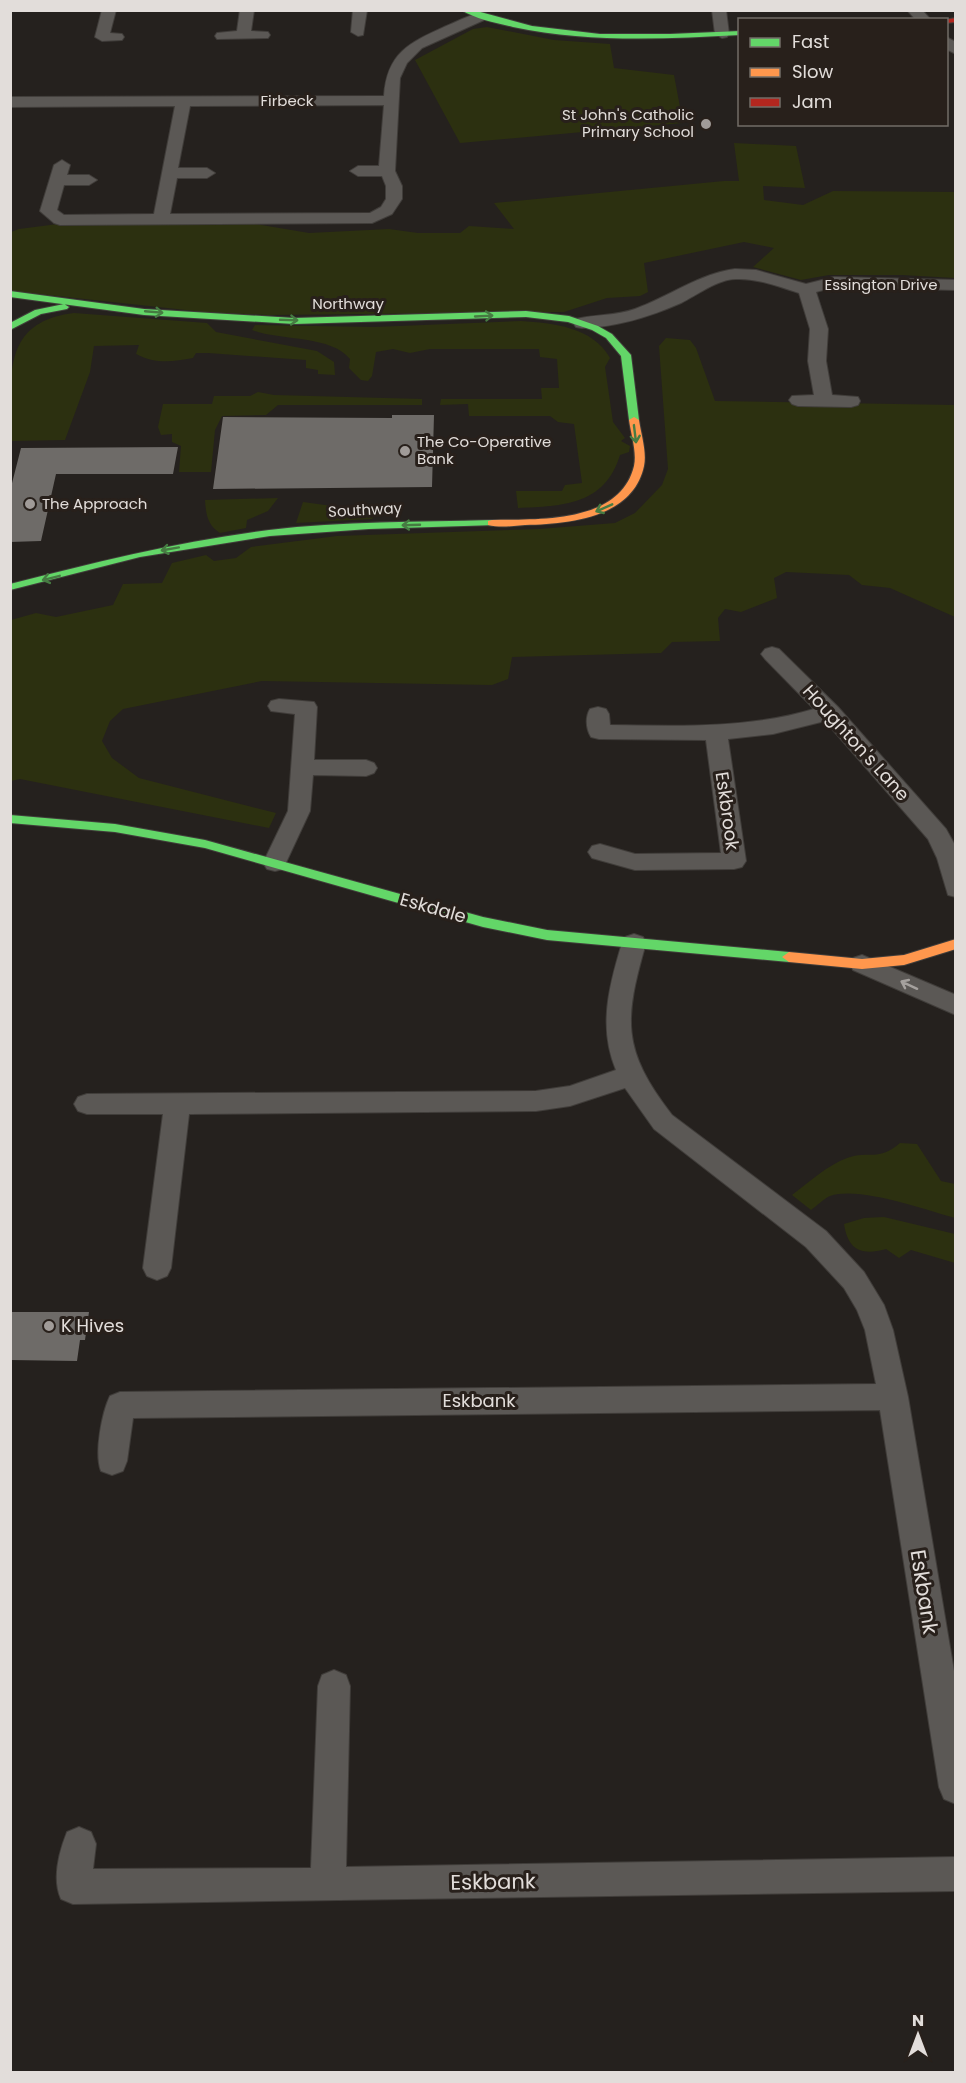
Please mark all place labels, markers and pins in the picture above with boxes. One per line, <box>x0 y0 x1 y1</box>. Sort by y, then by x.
place label: St John's Catholic Primary School <box>562 104 694 142</box>
marker: St John's Catholic Primary School <box>699 117 713 131</box>
place label: The Co-Operative Bank <box>417 431 551 469</box>
marker: The Co-Operative Bank <box>398 444 412 458</box>
place label: The Approach <box>42 493 147 514</box>
marker: The Approach <box>23 497 37 511</box>
place label: K Hives <box>61 1313 124 1338</box>
marker: K Hives <box>42 1319 56 1333</box>

